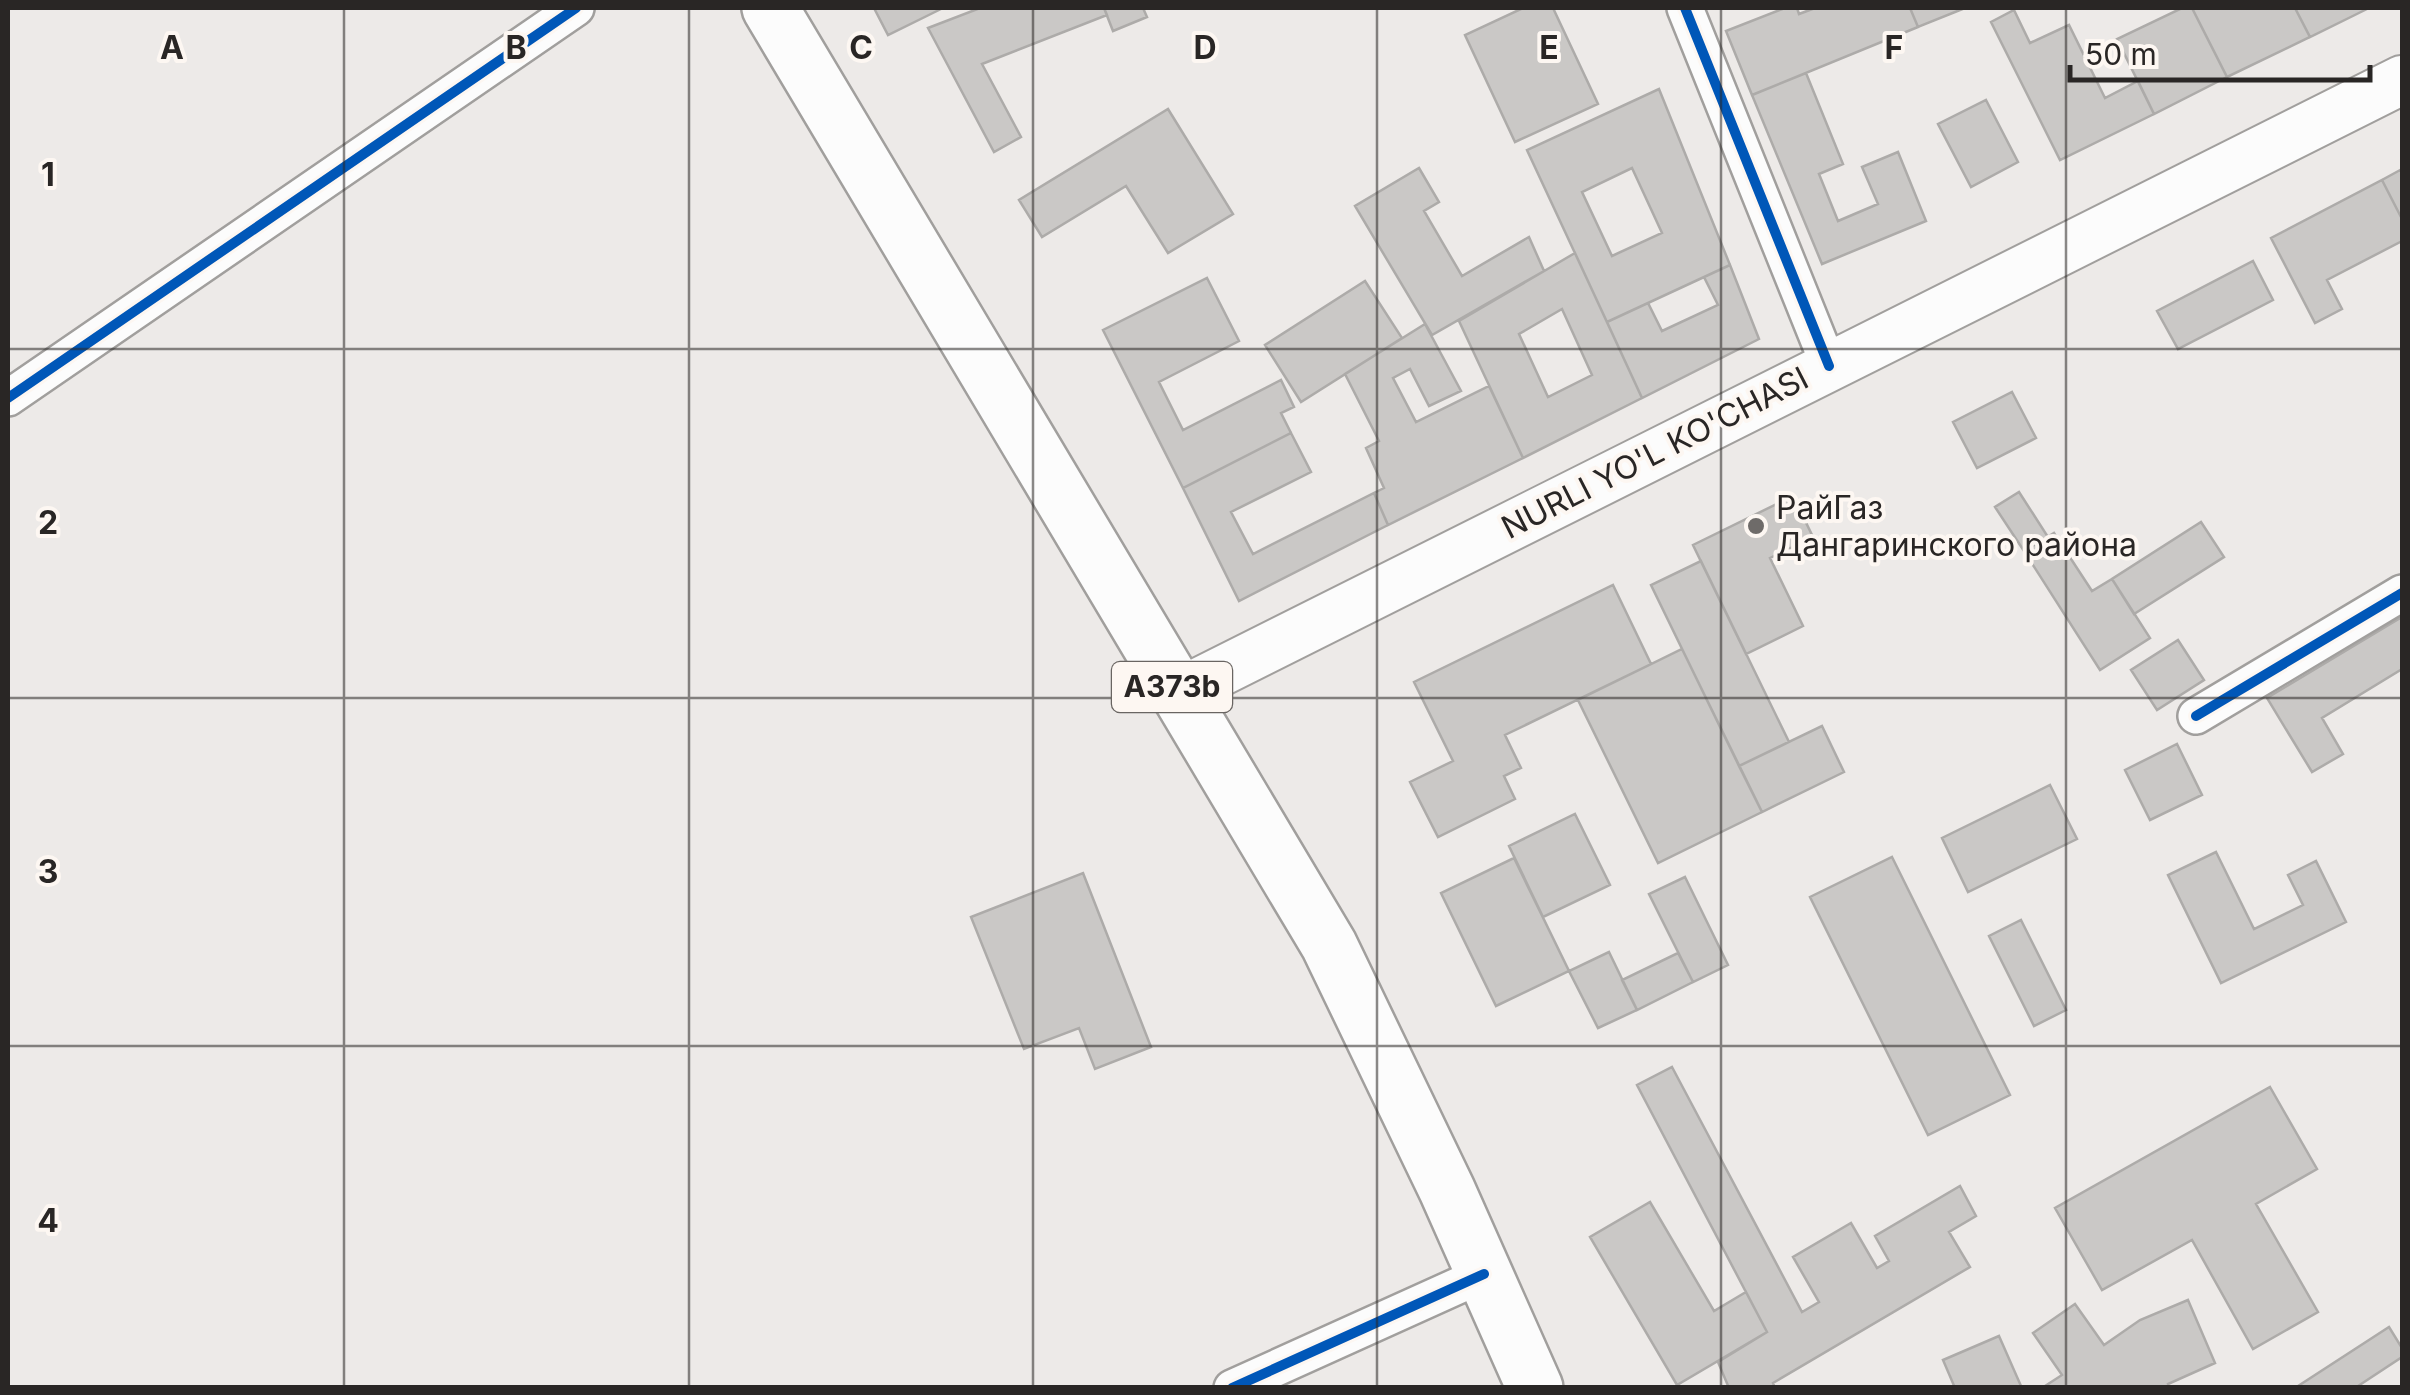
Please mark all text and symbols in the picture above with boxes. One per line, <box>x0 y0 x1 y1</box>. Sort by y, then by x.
scale bar <box>2070 20 2370 82</box>
text: A <box>160 28 184 67</box>
text: B <box>505 28 527 67</box>
text: C <box>849 28 873 67</box>
text: D <box>1193 28 1217 67</box>
text: E <box>1539 28 1559 67</box>
text: F <box>1885 28 1903 67</box>
text: 50 m <box>2085 36 2157 72</box>
text: 1 <box>41 155 55 194</box>
street label: NURLI YO'L KO'CHASI <box>1495 358 1815 547</box>
place label: РайГаз Дангаринского района <box>1776 488 2137 564</box>
text: 2 <box>38 503 58 542</box>
marker: РайГаз Дангаринского района <box>1745 515 1767 537</box>
road number: A373b <box>1112 662 1232 712</box>
text: 3 <box>38 852 58 891</box>
text: 4 <box>37 1201 59 1240</box>

